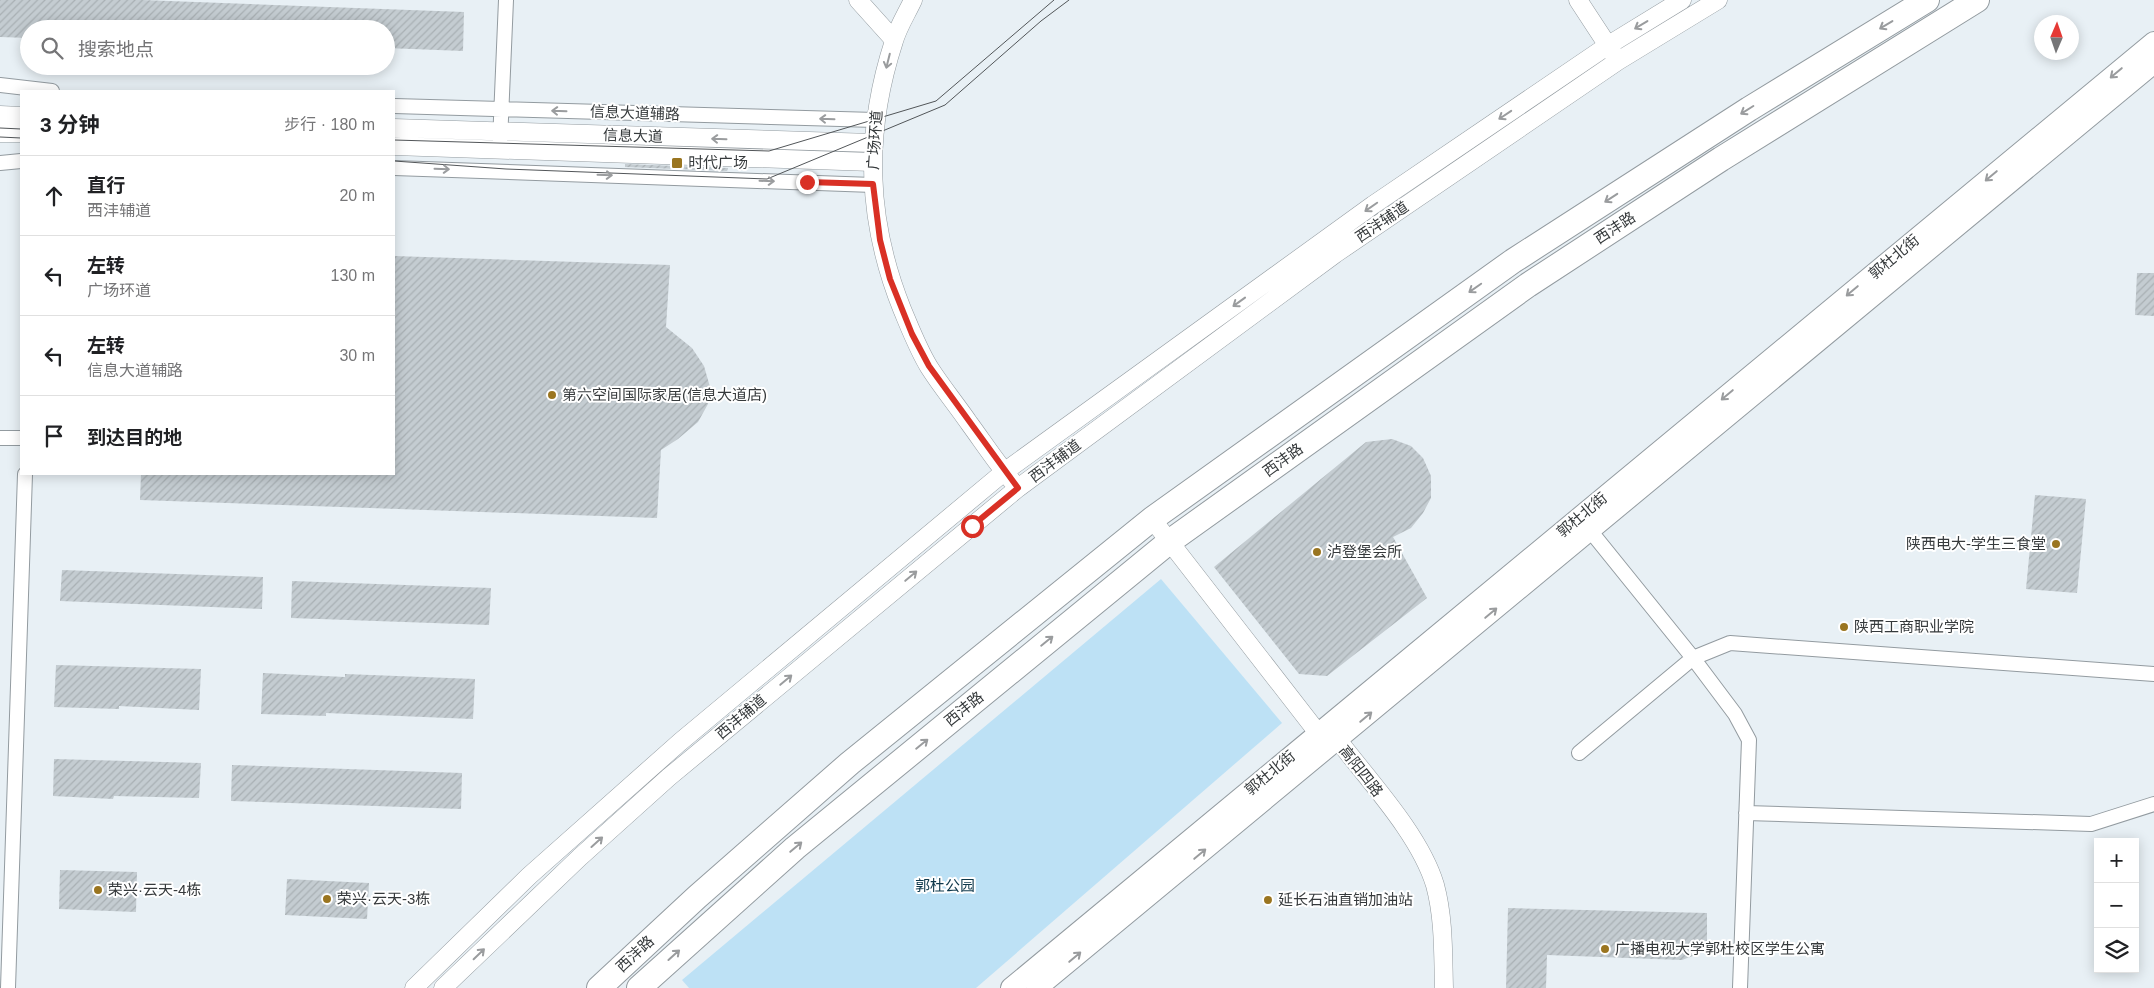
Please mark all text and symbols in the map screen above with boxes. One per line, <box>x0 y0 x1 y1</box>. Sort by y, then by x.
north arrow <box>2034 15 2079 60</box>
search box <box>20 20 395 75</box>
one-way arrow <box>1634 21 1648 31</box>
one-way arrow <box>1879 21 1893 31</box>
icon: search <box>38 34 66 62</box>
text: 搜索地点 <box>78 39 154 60</box>
one-way arrow <box>883 53 893 69</box>
one-way arrow <box>2110 67 2123 79</box>
street label: 信息大道辅路 <box>590 102 680 123</box>
one-way arrow <box>1740 105 1754 115</box>
one-way arrow <box>552 106 568 116</box>
street label: 广场环道 <box>864 109 885 170</box>
one-way arrow <box>1498 110 1512 120</box>
text: 3 分钟 <box>40 113 100 136</box>
one-way arrow <box>819 114 835 124</box>
text: 步行 · 180 m <box>284 116 375 133</box>
street label: 信息大道 <box>603 126 663 145</box>
one-way arrow <box>711 134 727 143</box>
place label: 时代广场 <box>688 154 748 171</box>
marker: 时代广场 <box>670 156 684 170</box>
one-way arrow <box>434 165 450 174</box>
one-way arrow <box>596 170 613 180</box>
route end <box>796 171 819 194</box>
one-way arrow <box>1985 171 1998 182</box>
text: 直行 <box>87 175 125 196</box>
one-way arrow <box>759 176 775 186</box>
icon: ahead <box>40 182 68 210</box>
text: 20 m <box>339 187 375 204</box>
one-way arrow <box>1604 194 1618 204</box>
street label: 西沣辅道 <box>1352 198 1411 245</box>
text: 西沣辅道 <box>87 202 151 219</box>
one-way arrow <box>1364 202 1378 212</box>
street label: 西沣路 <box>1591 208 1638 247</box>
street label: 郭杜北街 <box>1865 231 1922 282</box>
text: 左转 <box>87 255 125 276</box>
icon: left <box>40 262 68 290</box>
text: 130 m <box>331 267 375 284</box>
text: 广场环道 <box>87 282 151 299</box>
one-way arrow <box>1469 283 1482 294</box>
one-way arrow <box>1846 286 1859 297</box>
one-way arrow <box>1232 297 1246 307</box>
text: 左转 <box>87 335 125 356</box>
icon: left <box>40 342 68 370</box>
text: 30 m <box>339 347 375 364</box>
text: 信息大道辅路 <box>87 362 183 379</box>
place label: 第六空间国际家居(信息大道店) <box>562 386 767 403</box>
marker: 第六空间国际家居(信息大道店) <box>546 389 558 401</box>
one-way arrow <box>1721 389 1734 400</box>
icon: arrive <box>40 422 68 450</box>
text: 到达目的地 <box>87 427 182 448</box>
street label: 西沣辅道 <box>1026 436 1084 485</box>
street label: 西沣路 <box>1260 439 1306 480</box>
street label: 郭杜北街 <box>1553 489 1610 540</box>
route start <box>961 515 984 538</box>
place label: 陕西电大-学生三食堂 <box>1906 535 2046 552</box>
marker: 陕西电大-学生三食堂 <box>2050 538 2062 550</box>
place label: 泸登堡会所 <box>1327 543 1402 560</box>
marker: 泸登堡会所 <box>1311 546 1323 558</box>
one-way arrow <box>905 571 918 582</box>
one-way arrow <box>1484 608 1497 619</box>
place label: 陕西工商职业学院 <box>1854 618 1974 635</box>
marker: 陕西工商职业学院 <box>1838 621 1850 633</box>
one-way arrow <box>1041 636 1054 647</box>
one-way arrow <box>780 674 793 685</box>
street label: 西沣路 <box>941 688 987 729</box>
street label: 西沣辅道 <box>712 691 769 742</box>
one-way arrow <box>1359 711 1372 722</box>
one-way arrow <box>915 738 928 750</box>
street label: 高阳四路 <box>1336 742 1387 800</box>
street label: 郭杜北街 <box>1241 747 1298 798</box>
one-way arrow <box>590 837 603 848</box>
map controls <box>2094 838 2139 973</box>
button: + <box>2094 838 2139 883</box>
one-way arrow <box>789 841 802 853</box>
one-way arrow <box>1193 848 1206 859</box>
park label: 郭杜公园 <box>915 877 975 894</box>
place label: 荣兴·云天-4栋 <box>108 881 201 898</box>
button: − <box>2094 883 2139 928</box>
marker: 荣兴·云天-4栋 <box>92 884 104 896</box>
place label: 荣兴·云天-3栋 <box>337 890 430 907</box>
place label: 延长石油直销加油站 <box>1278 891 1413 908</box>
marker: 荣兴·云天-3栋 <box>321 893 333 905</box>
marker: 延长石油直销加油站 <box>1262 894 1274 906</box>
button: layers <box>2094 928 2139 973</box>
street label: 西沣路 <box>612 932 657 975</box>
place label: 广播电视大学郭杜校区学生公寓 <box>1615 940 1825 957</box>
marker: 广播电视大学郭杜校区学生公寓 <box>1599 943 1611 955</box>
one-way arrow <box>472 948 485 960</box>
one-way arrow <box>668 949 681 961</box>
one-way arrow <box>1068 951 1081 963</box>

